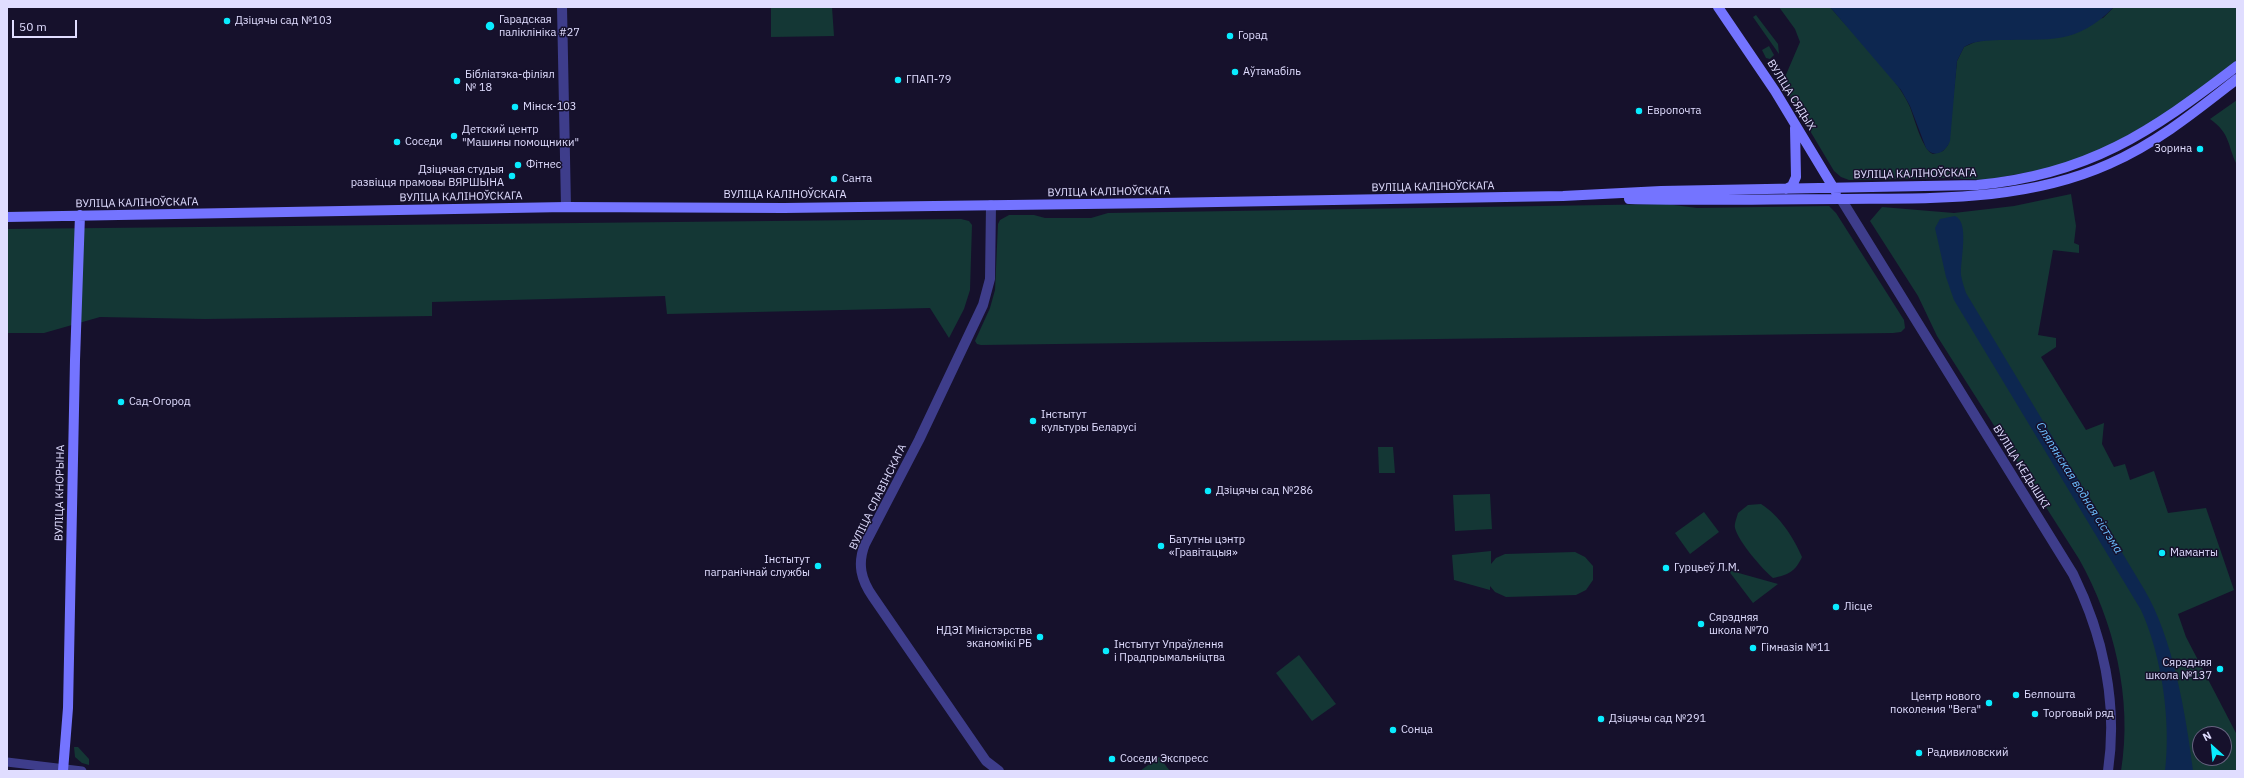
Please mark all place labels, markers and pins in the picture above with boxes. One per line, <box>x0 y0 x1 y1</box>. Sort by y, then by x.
place label: Гарадская паліклініка #27 <box>499 13 580 39</box>
place label: Дзіцячы сад №103 <box>235 14 332 28</box>
marker: Дзіцячы сад №103 <box>222 16 232 26</box>
marker: Гарадская паліклініка #27 <box>484 20 496 32</box>
place label: Горад <box>1238 29 1268 43</box>
marker: Горад <box>1225 31 1235 41</box>
place label: Аўтамабіль <box>1243 65 1301 79</box>
marker: Аўтамабіль <box>1230 67 1240 77</box>
place label: Бібліатэка-філіял № 18 <box>465 68 555 94</box>
place label: ГПАП-79 <box>906 73 951 87</box>
marker: ГПАП-79 <box>893 75 903 85</box>
marker: Бібліатэка-філіял № 18 <box>452 76 462 86</box>
place label: Мінск-103 <box>523 100 576 114</box>
marker: Мінск-103 <box>510 102 520 112</box>
place label: Европочта <box>1647 104 1701 118</box>
marker: Европочта <box>1634 106 1644 116</box>
place label: Детский центр "Машины помощники" <box>462 123 579 149</box>
marker: Детский центр "Машины помощники" <box>449 131 459 141</box>
place label: Соседи <box>405 135 443 149</box>
marker: Соседи <box>392 137 402 147</box>
place label: Зорина <box>2154 142 2192 156</box>
marker: Зорина <box>2195 144 2205 154</box>
place label: Фітнес <box>526 158 561 172</box>
marker: Фітнес <box>513 160 523 170</box>
place label: Дзіцячая студыя развіцця прамовы ВЯРШЫНА <box>351 163 504 189</box>
marker: Дзіцячая студыя развіцця прамовы ВЯРШЫНА <box>507 171 517 181</box>
place label: Санта <box>842 172 872 186</box>
marker: Санта <box>829 174 839 184</box>
place label: Сад-Огород <box>129 395 190 409</box>
marker: Сад-Огород <box>116 397 126 407</box>
place label: Інстытут культуры Беларусі <box>1041 408 1136 434</box>
marker: Інстытут культуры Беларусі <box>1028 416 1038 426</box>
place label: Дзіцячы сад №286 <box>1216 484 1313 498</box>
marker: Дзіцячы сад №286 <box>1203 486 1213 496</box>
place label: Батутны цэнтр «Гравітацыя» <box>1169 533 1245 559</box>
marker: Батутны цэнтр «Гравітацыя» <box>1156 541 1166 551</box>
place label: Маманты <box>2170 546 2218 560</box>
marker: Маманты <box>2157 548 2167 558</box>
place label: Інстытут пагранічнай службы <box>704 553 810 579</box>
marker: Інстытут пагранічнай службы <box>813 561 823 571</box>
place label: Гурцьеў Л.М. <box>1674 561 1740 575</box>
marker: Гурцьеў Л.М. <box>1661 563 1671 573</box>
place label: Лісце <box>1844 600 1872 614</box>
marker: Лісце <box>1831 602 1841 612</box>
place label: Сярэдняя школа №70 <box>1709 611 1769 637</box>
marker: Сярэдняя школа №70 <box>1696 619 1706 629</box>
place label: НДЭІ Міністэрства эканомікі РБ <box>936 624 1032 650</box>
marker: НДЭІ Міністэрства эканомікі РБ <box>1035 632 1045 642</box>
place label: Інстытут Упраўлення і Прадпрымальніцтва <box>1114 638 1225 664</box>
place label: Гімназія №11 <box>1761 641 1830 655</box>
marker: Гімназія №11 <box>1748 643 1758 653</box>
marker: Інстытут Упраўлення і Прадпрымальніцтва <box>1101 646 1111 656</box>
place label: Сярэдняя школа №137 <box>2145 656 2212 682</box>
marker: Сярэдняя школа №137 <box>2215 664 2225 674</box>
place label: Белпошта <box>2024 688 2075 702</box>
place label: Центр нового поколения "Вега" <box>1890 690 1981 716</box>
marker: Белпошта <box>2011 690 2021 700</box>
marker: Центр нового поколения "Вега" <box>1984 698 1994 708</box>
place label: Торговый ряд <box>2043 707 2114 721</box>
marker: Торговый ряд <box>2030 709 2040 719</box>
place label: Дзіцячы сад №291 <box>1609 712 1706 726</box>
marker: Дзіцячы сад №291 <box>1596 714 1606 724</box>
place label: Сонца <box>1401 723 1433 737</box>
marker: Сонца <box>1388 725 1398 735</box>
place label: Радивиловский <box>1927 746 2008 760</box>
marker: Радивиловский <box>1914 748 1924 758</box>
place label: Соседи Экспресс <box>1120 752 1208 766</box>
marker: Соседи Экспресс <box>1107 754 1117 764</box>

